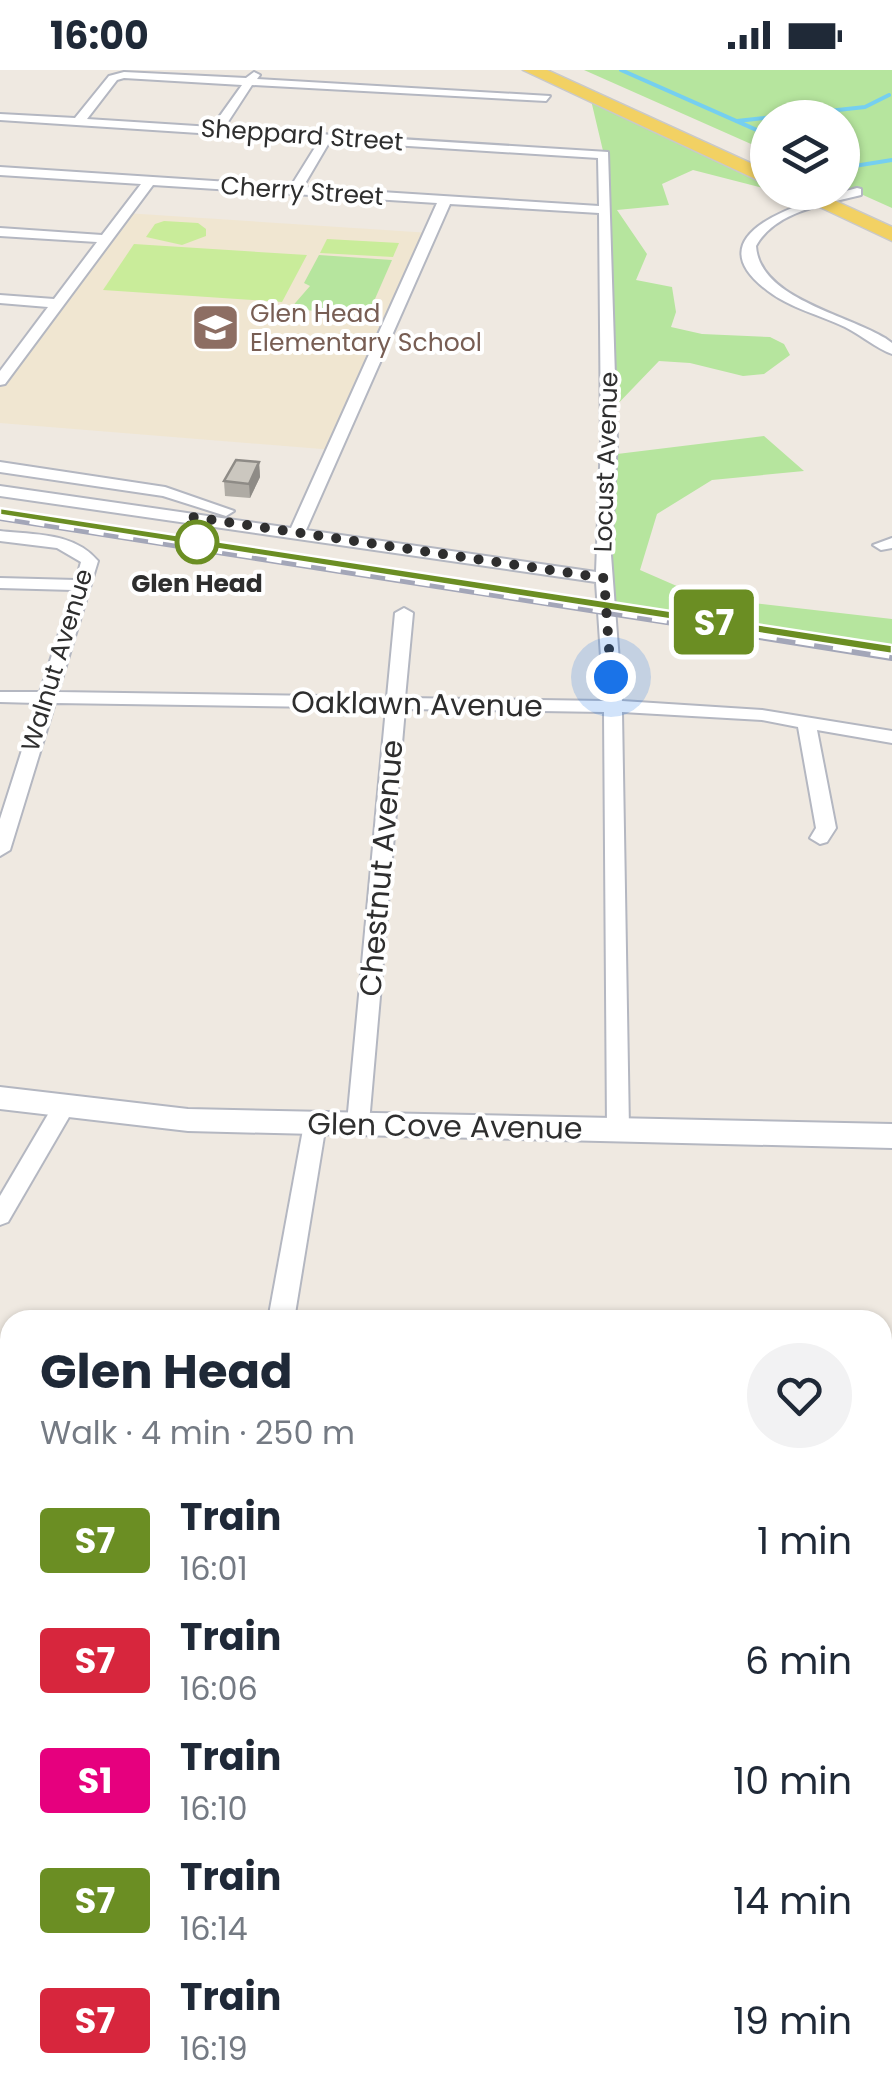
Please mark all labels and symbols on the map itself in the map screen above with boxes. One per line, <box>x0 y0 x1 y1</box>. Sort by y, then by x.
street label: Sheppard Street <box>200 110 404 160</box>
street label: Cherry Street <box>219 168 385 214</box>
place label: Glen Head Elementary School <box>250 296 482 360</box>
school or university icon: Glen Head Elementary School <box>189 301 241 353</box>
street label: Locust Avenue <box>585 371 627 553</box>
marker: Glen Head <box>176 521 218 563</box>
street label: Walnut Avenue <box>13 564 101 756</box>
place label: Glen Head <box>131 566 263 601</box>
line badge: S7 <box>669 590 759 654</box>
your location <box>586 652 636 702</box>
street label: Oaklawn Avenue <box>291 680 543 728</box>
street label: Chestnut Avenue <box>348 738 414 998</box>
street label: Glen Cove Avenue <box>307 1102 583 1150</box>

